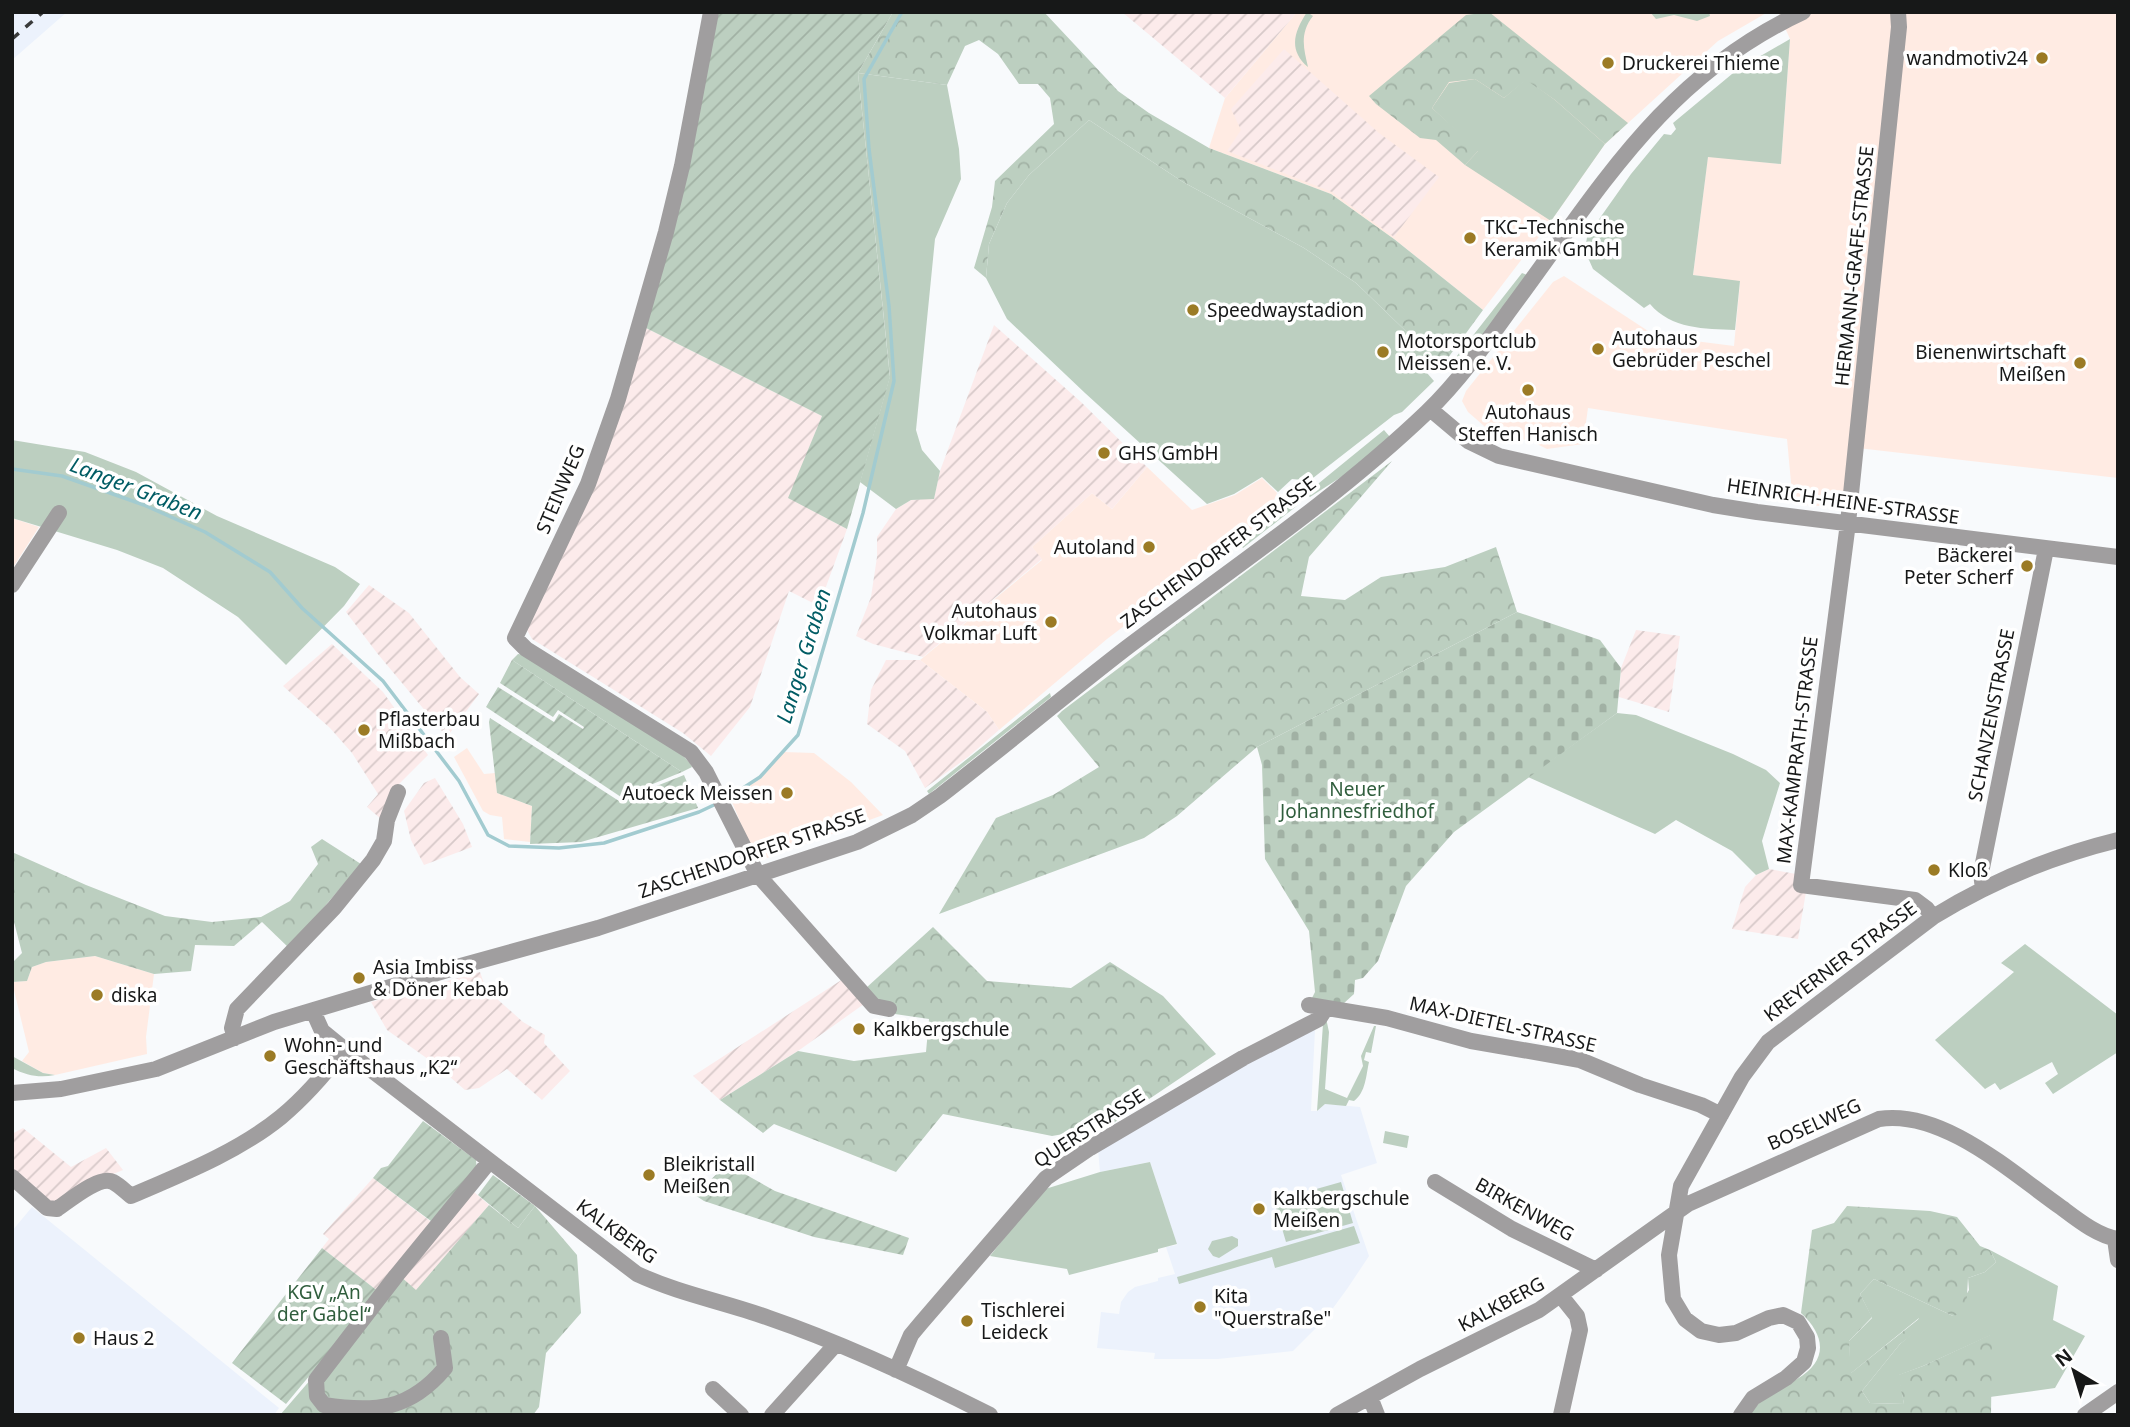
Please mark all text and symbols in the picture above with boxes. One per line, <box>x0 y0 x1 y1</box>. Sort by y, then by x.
place label: wandmotiv24 <box>1907 45 2028 71</box>
place label: Druckerei Thieme <box>1622 50 1780 76</box>
marker: wandmotiv24 <box>2034 50 2050 66</box>
marker: Druckerei Thieme <box>1600 55 1616 71</box>
street label: HERMANN-GRAFE-STRASSE <box>1828 145 1880 387</box>
place label: TKC–Technische Keramik GmbH <box>1484 214 1625 262</box>
marker: TKC–Technische Keramik GmbH <box>1462 230 1478 246</box>
place label: Speedwaystadion <box>1207 297 1364 323</box>
marker: Speedwaystadion <box>1185 302 1201 318</box>
place label: Autohaus Gebrüder Peschel <box>1612 325 1771 373</box>
place label: Motorsportclub Meissen e. V. <box>1397 328 1536 376</box>
place label: Bienenwirtschaft Meißen <box>1915 339 2066 387</box>
marker: Autohaus Gebrüder Peschel <box>1590 341 1606 357</box>
marker: Motorsportclub Meissen e. V. <box>1375 344 1391 360</box>
marker: Bienenwirtschaft Meißen <box>2072 355 2088 371</box>
marker: Autohaus Steffen Hanisch <box>1520 382 1536 398</box>
place label: Autohaus Steffen Hanisch <box>1458 399 1598 447</box>
street label: STEINWEG <box>530 440 590 538</box>
place label: GHS GmbH <box>1118 440 1219 466</box>
marker: GHS GmbH <box>1096 445 1112 461</box>
water label: Langer Graben <box>66 450 206 526</box>
street label: ZASCHENDORFER STRASSE <box>1115 470 1321 634</box>
street label: HEINRICH-HEINE-STRASSE <box>1725 472 1961 530</box>
place label: Autoland <box>1054 534 1135 560</box>
marker: Autoland <box>1141 539 1157 555</box>
place label: Bäckerei Peter Scherf <box>1904 542 2014 590</box>
marker: Bäckerei Peter Scherf <box>2019 558 2035 574</box>
water label: Langer Graben <box>769 585 837 726</box>
place label: Autohaus Volkmar Luft <box>923 598 1037 646</box>
marker: Autohaus Volkmar Luft <box>1043 614 1059 630</box>
street label: SCHANZENSTRASSE <box>1962 626 2020 804</box>
street label: MAX-KAMPRATH-STRASSE <box>1770 635 1824 865</box>
place label: Pflasterbau Mißbach <box>378 706 480 754</box>
marker: Pflasterbau Mißbach <box>356 722 372 738</box>
park label: Neuer Johannesfriedhof <box>1278 776 1435 824</box>
place label: Autoeck Meissen <box>622 780 773 806</box>
marker: Autoeck Meissen <box>779 785 795 801</box>
street label: ZASCHENDORFER STRASSE <box>635 802 869 904</box>
place label: Kloß <box>1948 857 1988 883</box>
marker: Kloß <box>1926 862 1942 878</box>
street label: KREYERNER STRASSE <box>1758 895 1922 1027</box>
place label: Asia Imbiss & Döner Kebab <box>373 954 509 1002</box>
marker: Asia Imbiss & Döner Kebab <box>351 970 367 986</box>
place label: diska <box>111 982 158 1008</box>
marker: diska <box>89 987 105 1003</box>
street label: MAX-DIETEL-STRASSE <box>1407 990 1599 1058</box>
place label: Kalkbergschule <box>873 1016 1010 1042</box>
marker: Kalkbergschule <box>851 1021 867 1037</box>
place label: Wohn- und Geschäftshaus „K2“ <box>284 1032 457 1080</box>
marker: Wohn- und Geschäftshaus „K2“ <box>262 1048 278 1064</box>
street label: QUERSTRASSE <box>1028 1082 1150 1174</box>
street label: BOSELWEG <box>1763 1092 1865 1156</box>
place label: Bleikristall Meißen <box>663 1151 755 1199</box>
marker: Bleikristall Meißen <box>641 1167 657 1183</box>
street label: BIRKENWEG <box>1471 1171 1579 1247</box>
place label: Kalkbergschule Meißen <box>1273 1185 1410 1233</box>
street label: KALKBERG <box>571 1193 663 1269</box>
marker: Kalkbergschule Meißen <box>1251 1201 1267 1217</box>
street label: KALKBERG <box>1453 1270 1549 1338</box>
park label: KGV „An der Gabel“ <box>277 1279 371 1327</box>
place label: Kita "Querstraße" <box>1214 1283 1331 1331</box>
place label: Tischlerei Leideck <box>981 1297 1065 1345</box>
marker: Kita "Querstraße" <box>1192 1299 1208 1315</box>
marker: Tischlerei Leideck <box>959 1313 975 1329</box>
place label: Haus 2 <box>93 1325 154 1351</box>
marker: Haus 2 <box>71 1330 87 1346</box>
north arrow <box>2039 1336 2109 1406</box>
text: N <box>2049 1343 2078 1373</box>

